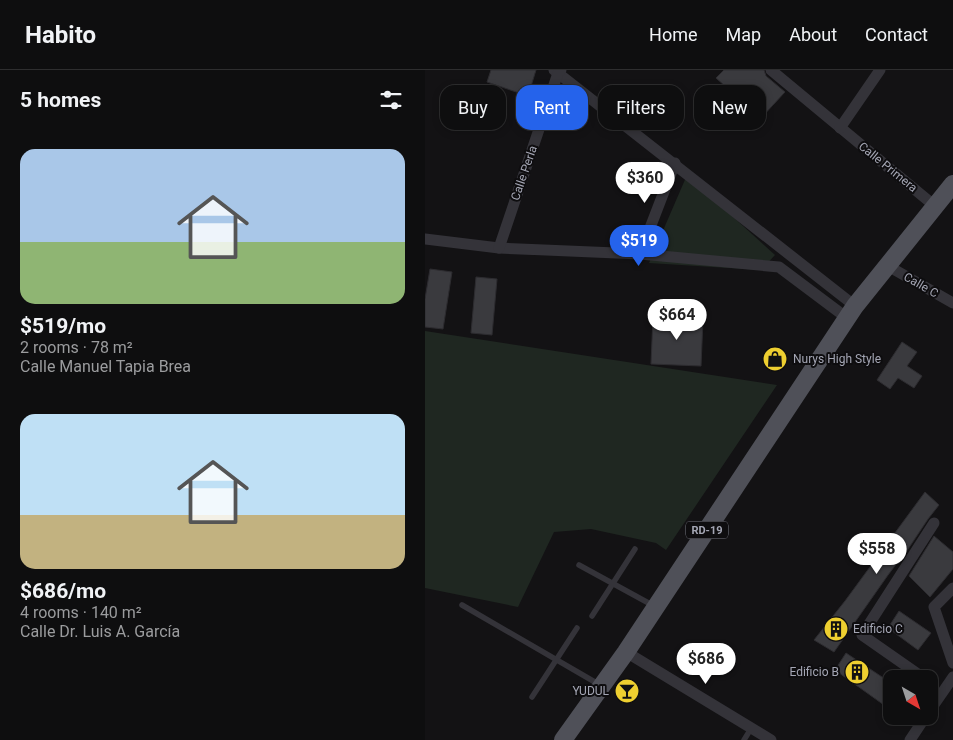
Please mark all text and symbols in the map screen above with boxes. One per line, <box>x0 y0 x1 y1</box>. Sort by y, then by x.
text: Habito <box>25 21 96 49</box>
text: Home <box>649 24 698 45</box>
text: Map <box>726 24 761 45</box>
text: About <box>789 24 837 45</box>
text: Contact <box>865 24 928 45</box>
chip: Buy <box>440 85 506 130</box>
chip: Rent <box>516 85 588 130</box>
chip: Filters <box>598 85 684 130</box>
chip: New <box>694 85 766 130</box>
icon: filters <box>377 86 405 114</box>
text: 5 homes <box>20 88 101 112</box>
street label: Calle Primera <box>856 139 920 195</box>
street label: Calle Perla <box>508 144 540 202</box>
pin: $360 <box>615 162 675 204</box>
text: $360 <box>627 168 663 187</box>
icon: home <box>168 182 258 272</box>
pin: $519 <box>609 224 669 267</box>
text: $519 <box>621 231 657 250</box>
street label: Calle C <box>901 270 941 300</box>
pin: $664 <box>647 298 707 341</box>
text: $664 <box>659 305 695 324</box>
text: $519/mo <box>20 314 106 338</box>
text: 2 rooms · 78 m² <box>20 338 133 357</box>
shop icon: Nurys High Style <box>762 346 788 372</box>
place label: Nurys High Style <box>793 352 881 366</box>
text: Calle Manuel Tapia Brea <box>20 357 191 376</box>
icon: home <box>168 447 258 537</box>
road number: RD-19 <box>686 522 728 538</box>
pin: $558 <box>847 532 907 575</box>
text: $558 <box>859 539 895 558</box>
text: $686/mo <box>20 579 106 603</box>
text: 4 rooms · 140 m² <box>20 603 142 622</box>
building icon: Edificio C <box>823 616 849 642</box>
text: Calle Dr. Luis A. García <box>20 622 180 641</box>
place label: Edificio C <box>853 622 903 636</box>
pin: $686 <box>676 642 736 685</box>
text: $686 <box>688 649 724 668</box>
building icon: Edificio B <box>844 659 870 685</box>
place label: Edificio B <box>789 665 839 679</box>
north arrow <box>883 670 937 725</box>
map controls <box>883 670 938 725</box>
bar icon: YUDUL <box>614 678 640 704</box>
place label: YUDUL <box>572 684 610 698</box>

